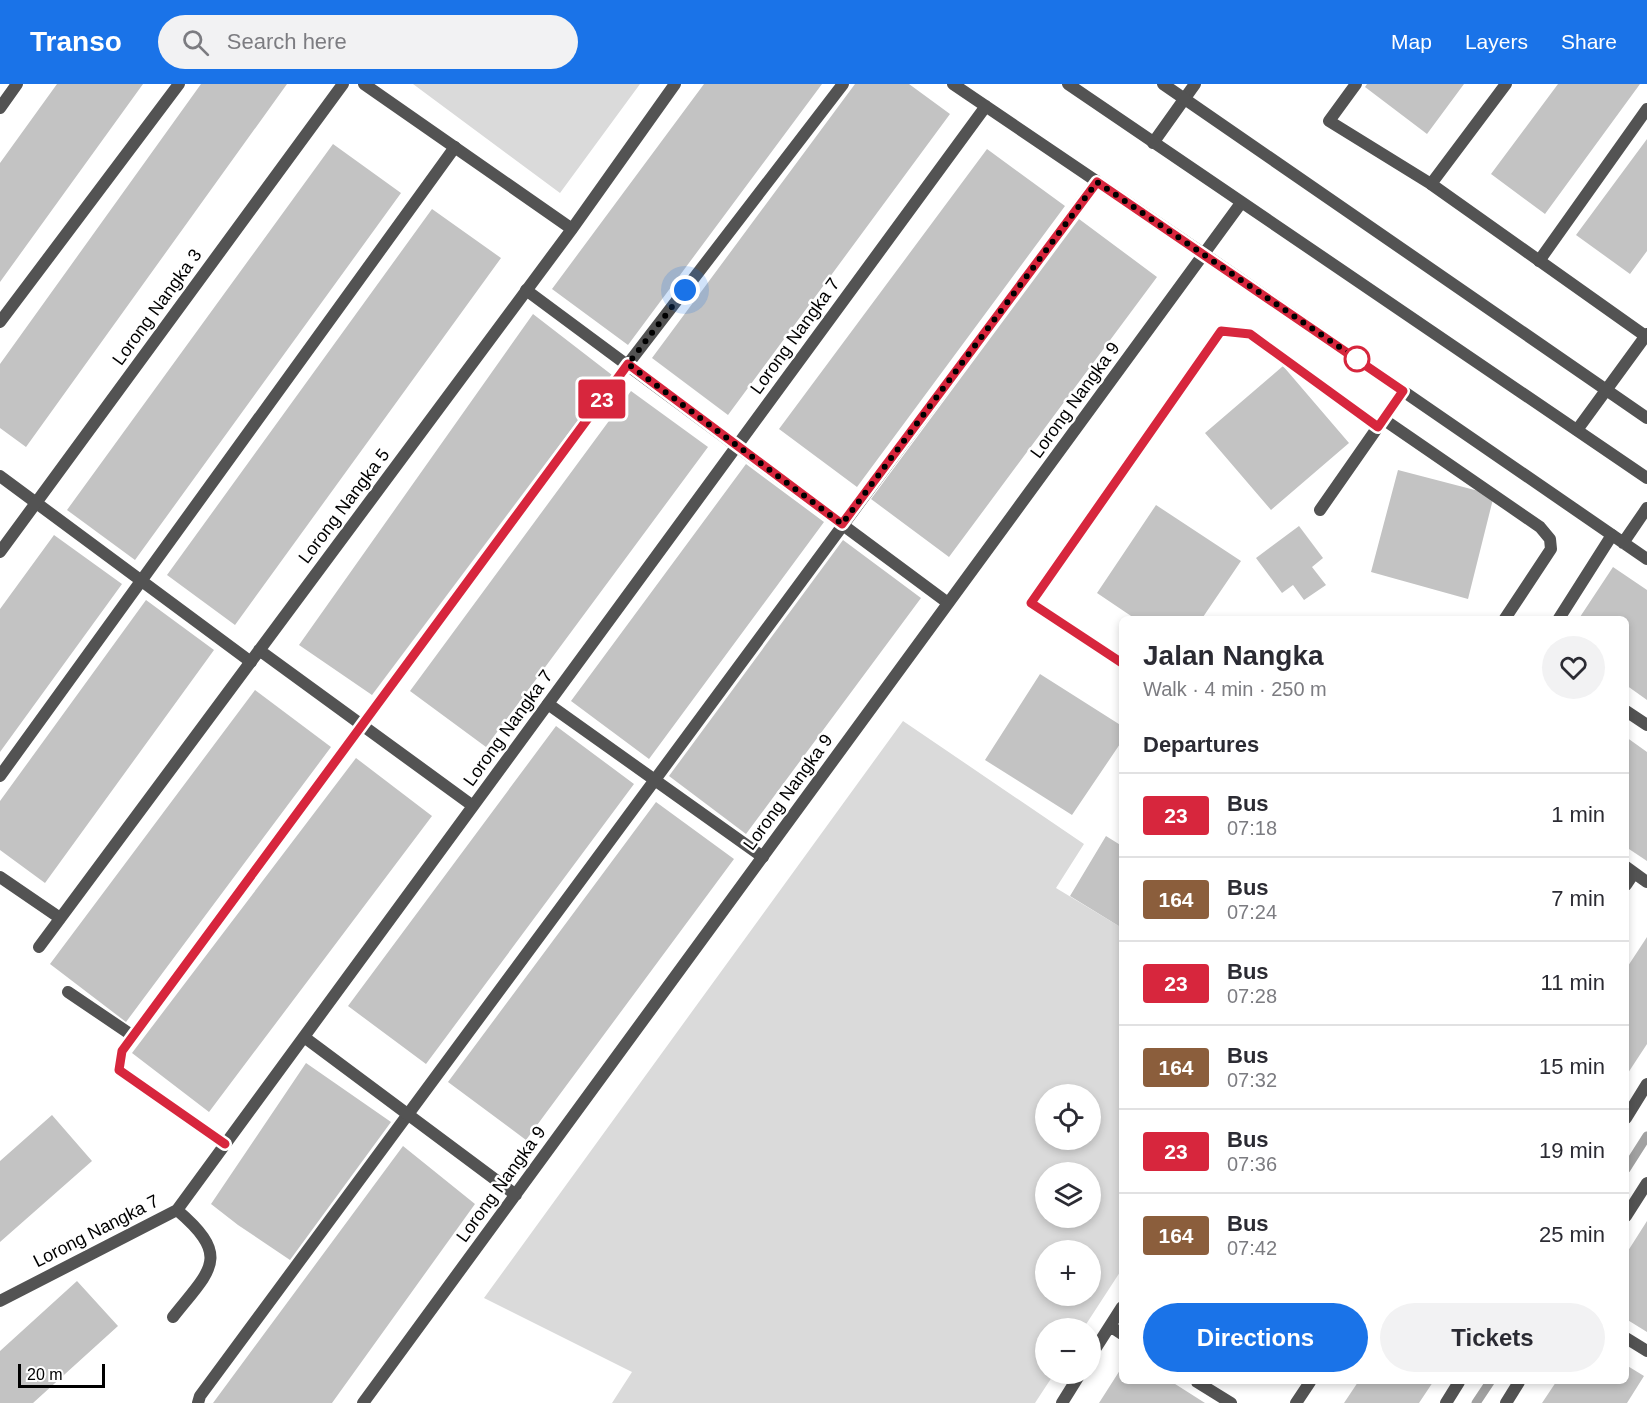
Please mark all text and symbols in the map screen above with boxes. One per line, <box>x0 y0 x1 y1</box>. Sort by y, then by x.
search box <box>158 15 578 69</box>
text: Transo <box>30 26 122 57</box>
icon: search <box>179 26 212 59</box>
text: Search here <box>227 29 347 54</box>
text: Map <box>1391 30 1432 53</box>
text: Layers <box>1465 30 1528 53</box>
text: Share <box>1561 30 1617 53</box>
street label: Lorong Nangka 3 <box>108 245 206 369</box>
street label: Lorong Nangka 7 <box>746 274 844 398</box>
your location <box>670 275 700 305</box>
street label: Lorong Nangka 9 <box>1026 338 1124 462</box>
unlabelled marker <box>1344 346 1370 372</box>
line badge: 23 <box>575 380 629 418</box>
text: 23 <box>590 388 614 411</box>
street label: Lorong Nangka 5 <box>294 445 394 567</box>
button: heart <box>1542 636 1605 699</box>
text: Jalan Nangka <box>1143 640 1324 671</box>
street label: Lorong Nangka 7 <box>459 666 557 790</box>
text: Walk · 4 min · 250 m <box>1143 678 1327 700</box>
street label: Lorong Nangka 9 <box>739 730 837 854</box>
text: Departures <box>1143 732 1259 757</box>
text: Bus <box>1227 791 1269 816</box>
text: 1 min <box>1551 802 1605 827</box>
text: 23 <box>1164 804 1188 827</box>
text: 07:18 <box>1227 817 1277 839</box>
text: Bus <box>1227 875 1269 900</box>
text: 7 min <box>1551 886 1605 911</box>
text: 164 <box>1158 888 1194 911</box>
text: 07:24 <box>1227 901 1277 923</box>
text: Bus <box>1227 959 1269 984</box>
text: 11 min <box>1541 970 1605 995</box>
text: 23 <box>1164 972 1188 995</box>
text: 07:28 <box>1227 985 1277 1007</box>
text: Bus <box>1227 1043 1269 1068</box>
text: 15 min <box>1539 1054 1605 1079</box>
text: 164 <box>1158 1056 1194 1079</box>
text: 07:32 <box>1227 1069 1277 1091</box>
map controls <box>1035 1084 1101 1384</box>
button: locate <box>1035 1084 1101 1150</box>
street label: Lorong Nangka 9 <box>452 1122 550 1246</box>
text: Bus <box>1227 1127 1269 1152</box>
text: 19 min <box>1539 1138 1605 1163</box>
text: 23 <box>1164 1140 1188 1163</box>
text: 07:36 <box>1227 1153 1277 1175</box>
button: layers <box>1035 1162 1101 1228</box>
street label: Lorong Nangka 7 <box>30 1191 162 1271</box>
text: Bus <box>1227 1211 1269 1236</box>
text: 25 min <box>1539 1222 1605 1247</box>
text: 164 <box>1158 1224 1194 1247</box>
text: 07:42 <box>1227 1237 1277 1259</box>
button: + <box>1035 1240 1101 1306</box>
button: Directions <box>1143 1303 1368 1372</box>
button: Tickets <box>1380 1303 1605 1372</box>
button: − <box>1035 1318 1101 1384</box>
scale bar <box>18 1361 105 1388</box>
text: 20 m <box>27 1366 63 1383</box>

